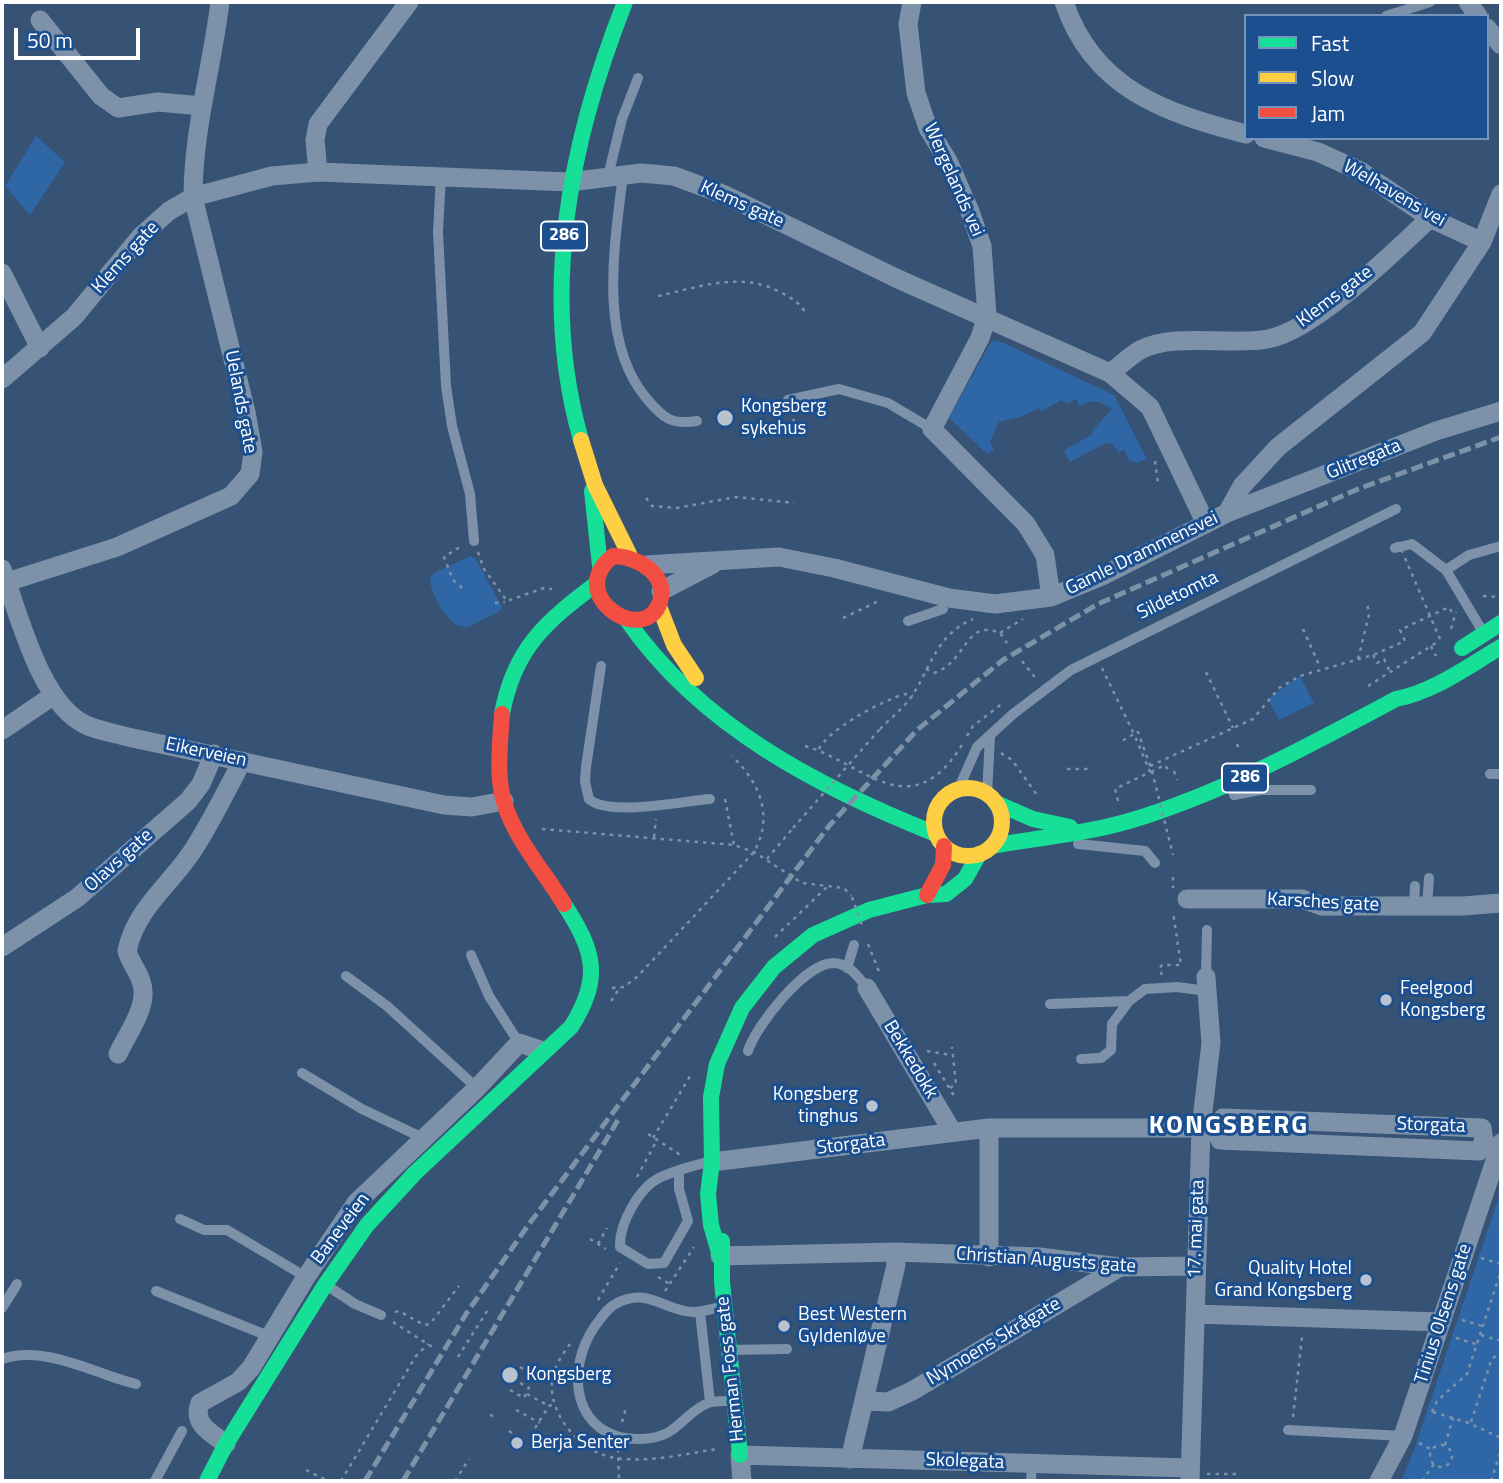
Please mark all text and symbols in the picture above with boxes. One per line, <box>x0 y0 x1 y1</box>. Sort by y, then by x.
scale bar <box>18 14 144 58</box>
legend <box>1244 14 1489 140</box>
text: 50 m <box>27 24 73 56</box>
text: Fast <box>1311 27 1349 59</box>
text: Slow <box>1311 62 1354 94</box>
text: Jam <box>1311 97 1345 129</box>
street label: Wergelands vei <box>918 120 988 240</box>
street label: Welhavens vei <box>1339 155 1449 233</box>
street label: Klems gate <box>697 176 787 234</box>
street label: Klems gate <box>88 217 164 299</box>
road number: 286 <box>541 222 587 250</box>
street label: Klems gate <box>1293 261 1377 333</box>
street label: Uelands gate <box>219 349 261 455</box>
place label: Kongsberg sykehus <box>741 396 826 440</box>
marker: Kongsberg sykehus <box>715 408 735 428</box>
street label: Glitregata <box>1323 435 1405 485</box>
street label: Gamle Drammensvei <box>1062 507 1222 601</box>
street label: Sildetomta <box>1134 567 1222 625</box>
street label: Eikerveien <box>163 733 249 773</box>
road number: 286 <box>1222 764 1268 792</box>
street label: Olavs gate <box>80 824 158 898</box>
street label: Karsches gate <box>1266 889 1380 917</box>
place label: Feelgood Kongsberg <box>1400 978 1485 1022</box>
marker: Feelgood Kongsberg <box>1378 992 1394 1008</box>
street label: Bekkedokk <box>878 1017 942 1103</box>
place label: Kongsberg tinghus <box>773 1084 858 1128</box>
marker: Kongsberg tinghus <box>864 1098 880 1114</box>
district label: KONGSBERG <box>1150 1111 1308 1143</box>
street label: Storgata <box>1396 1113 1466 1139</box>
street label: Storgata <box>815 1129 887 1161</box>
street label: 17. mai gata <box>1184 1179 1210 1279</box>
street label: Baneveien <box>307 1189 375 1269</box>
street label: Tinius Olsens gate <box>1411 1241 1477 1387</box>
street label: Christian Augusts gate <box>955 1243 1137 1279</box>
place label: Quality Hotel Grand Kongsberg <box>1215 1258 1352 1302</box>
marker: Quality Hotel Grand Kongsberg <box>1358 1272 1374 1288</box>
street label: Nymoens Skrågate <box>923 1293 1065 1391</box>
street label: Herman Foss gate <box>712 1295 750 1443</box>
place label: Best Western Gyldenløve <box>798 1304 907 1348</box>
marker: Best Western Gyldenløve <box>776 1318 792 1334</box>
place label: Kongsberg <box>526 1364 611 1386</box>
marker: Kongsberg <box>500 1365 520 1385</box>
place label: Berja Senter <box>531 1432 630 1454</box>
marker: Berja Senter <box>509 1435 525 1451</box>
street label: Skolegata <box>925 1449 1005 1475</box>

